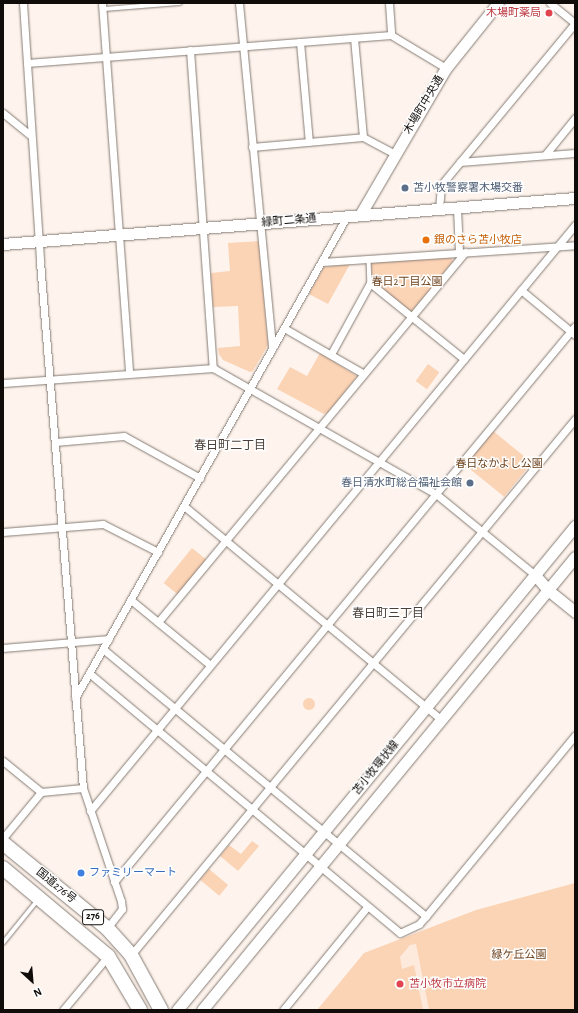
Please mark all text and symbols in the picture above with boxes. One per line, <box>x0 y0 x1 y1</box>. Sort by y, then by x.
place label: 木場町薬局 <box>486 6 541 20</box>
marker: 木場町薬局 <box>544 8 554 18</box>
street label: 木場町中央通 <box>401 73 447 137</box>
place label: 苫小牧警察署木場交番 <box>413 181 523 195</box>
marker: 苫小牧警察署木場交番 <box>400 183 410 193</box>
street label: 緑町二条通 <box>261 212 317 230</box>
place label: 銀のさら苫小牧店 <box>434 233 522 247</box>
marker: 銀のさら苫小牧店 <box>421 235 431 245</box>
park label: 春日2丁目公園 <box>371 275 443 289</box>
district label: 春日町二丁目 <box>194 439 266 453</box>
park label: 春日なかよし公園 <box>455 457 543 471</box>
place label: 春日清水町総合福祉会館 <box>341 476 462 490</box>
marker: 春日清水町総合福祉会館 <box>465 478 475 488</box>
district label: 春日町三丁目 <box>352 607 424 621</box>
street label: 苫小牧環状線 <box>350 738 402 798</box>
street label: 国道276号 <box>33 866 79 906</box>
place label: ファミリーマート <box>89 866 177 880</box>
marker: ファミリーマート <box>76 868 86 878</box>
road number: 276 <box>82 909 104 925</box>
park label: 緑ケ丘公園 <box>492 948 546 962</box>
north arrow <box>12 961 52 1001</box>
place label: 苫小牧市立病院 <box>409 977 486 991</box>
marker: 苫小牧市立病院 <box>394 978 406 990</box>
text: N <box>32 986 43 999</box>

